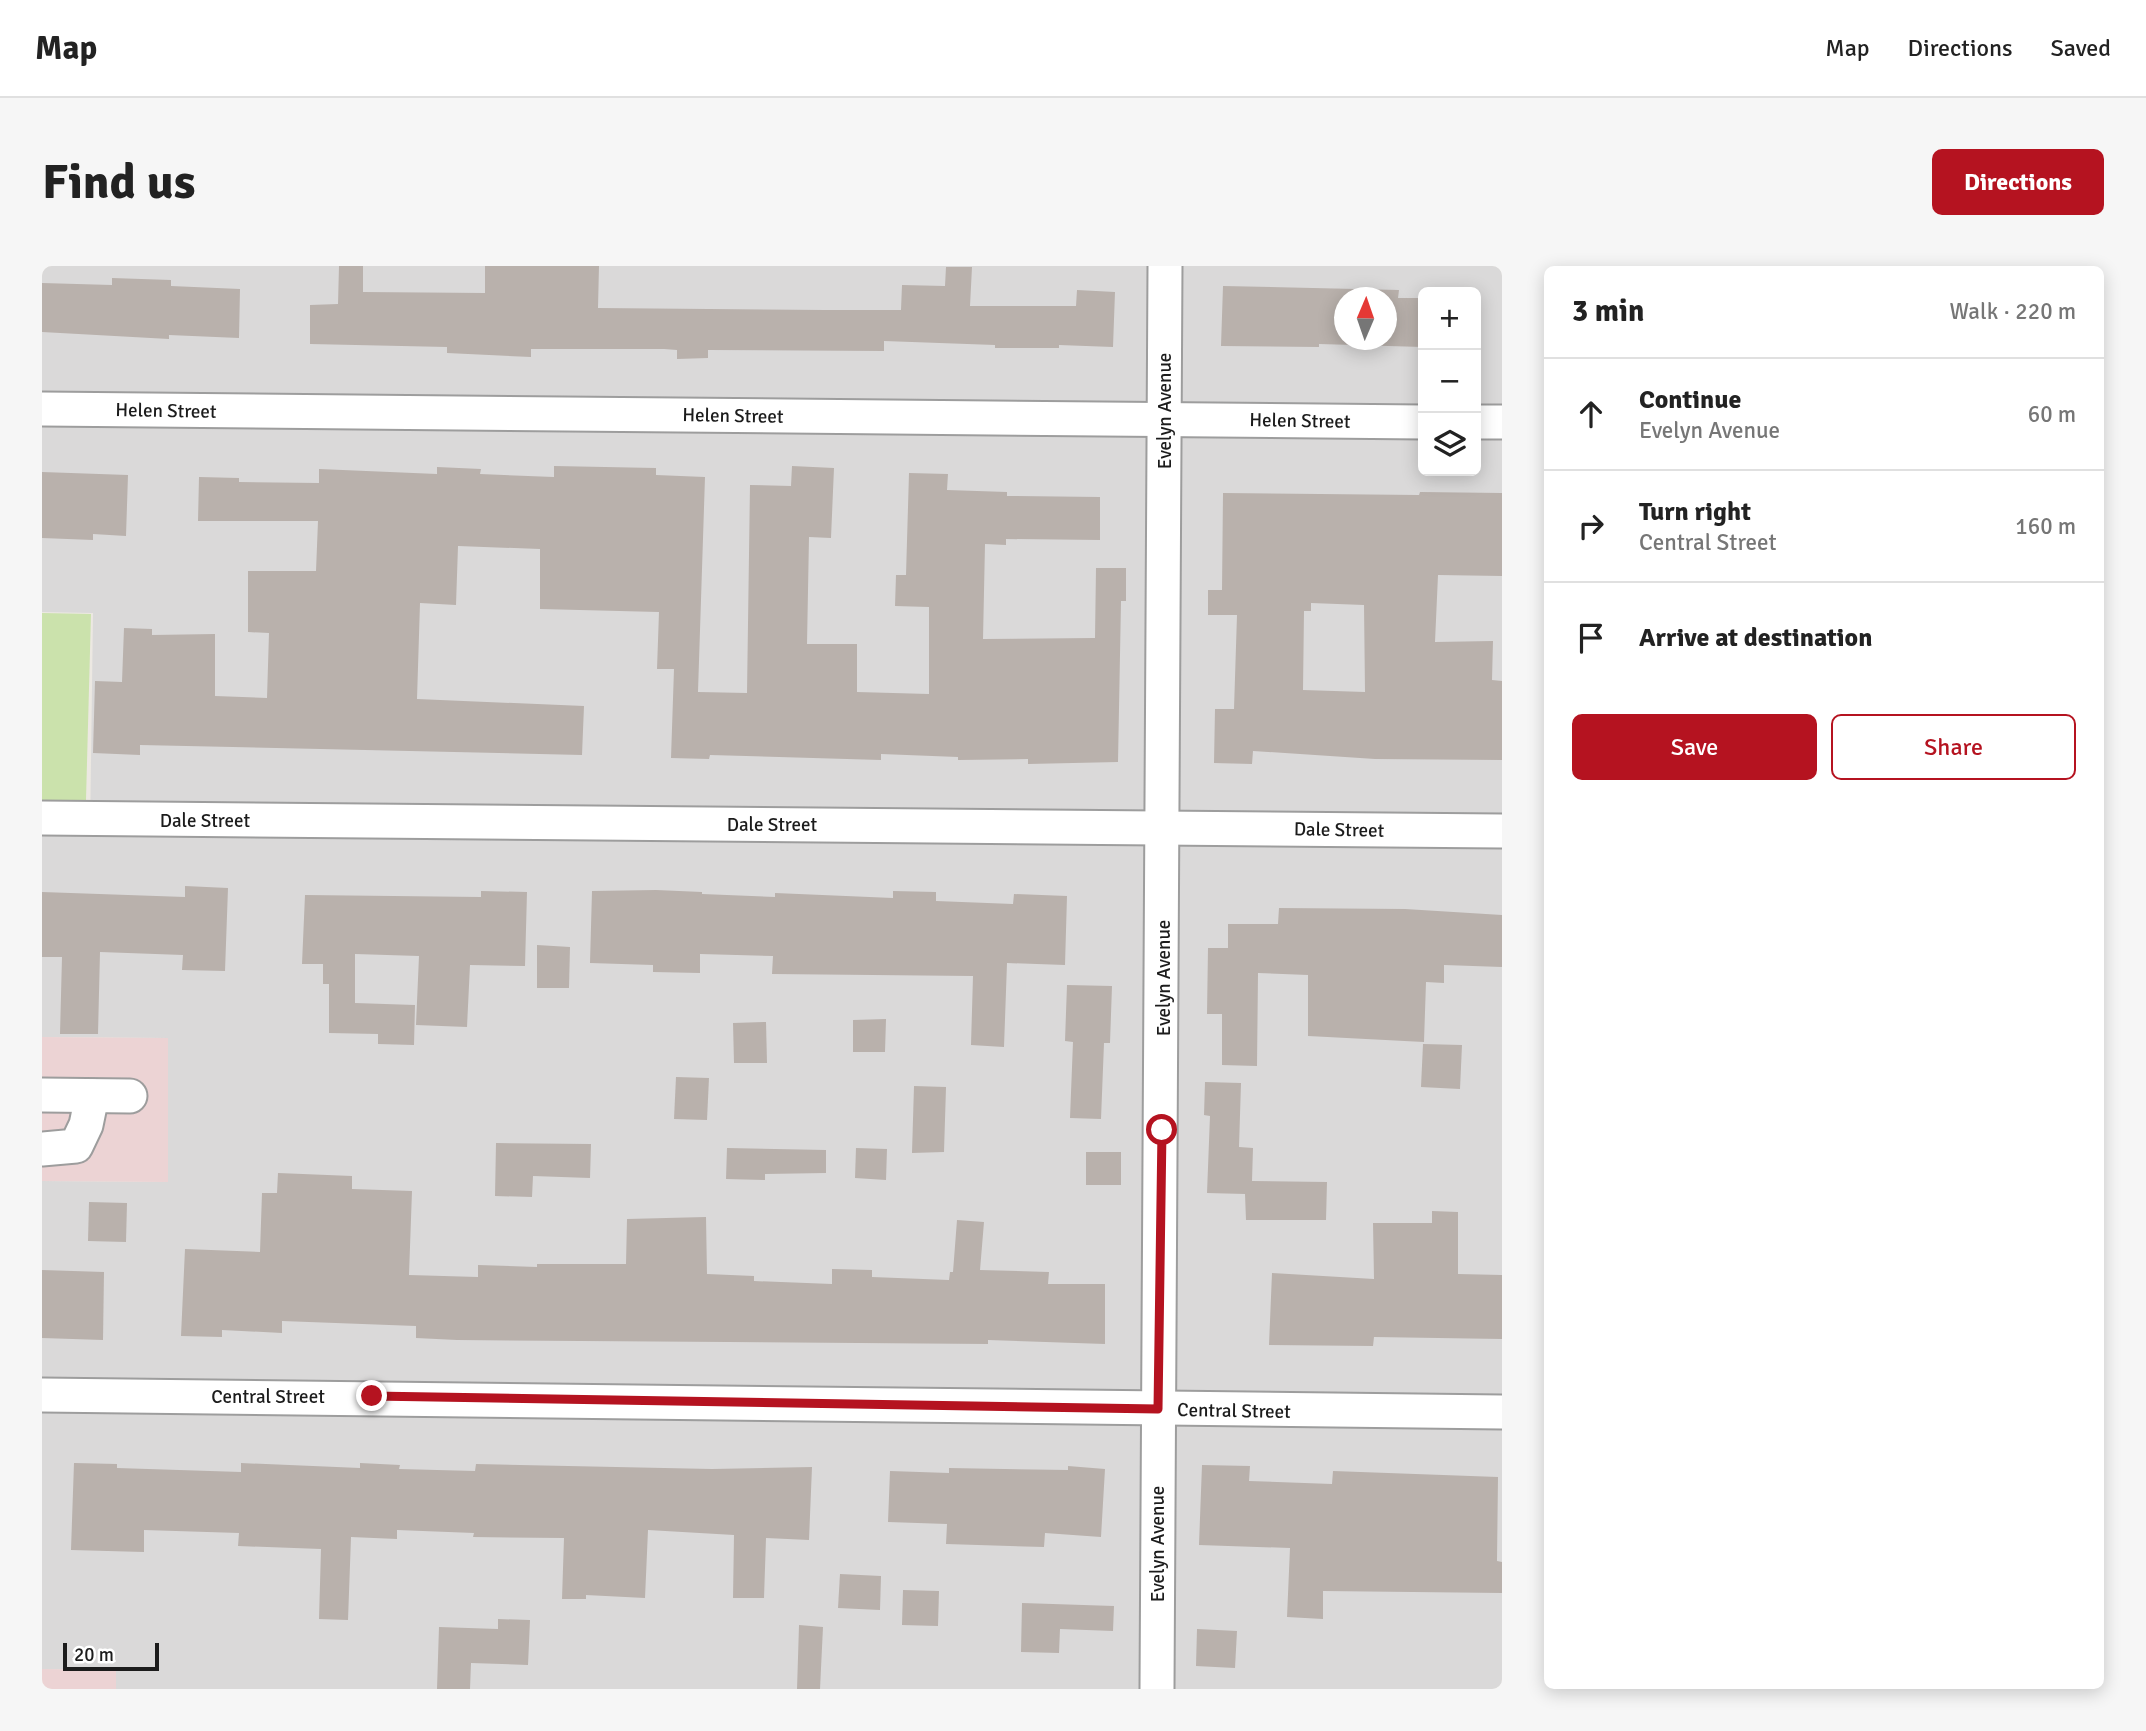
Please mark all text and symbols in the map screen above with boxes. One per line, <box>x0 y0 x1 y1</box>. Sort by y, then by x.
text: Map <box>35 28 97 69</box>
text: Map <box>1825 33 1870 63</box>
text: Directions <box>1908 33 2013 63</box>
text: Saved <box>2051 33 2111 63</box>
button: Directions <box>1932 149 2104 215</box>
text: Find us <box>42 152 195 212</box>
north arrow <box>1334 287 1397 350</box>
map controls <box>1418 287 1481 476</box>
button: + <box>1418 287 1481 350</box>
text: 3 min <box>1572 293 1644 330</box>
text: Walk · 220 m <box>1950 297 2076 326</box>
button: − <box>1418 350 1481 413</box>
street label: Evelyn Avenue <box>1153 353 1177 469</box>
text: Continue <box>1639 384 1741 416</box>
icon: ahead <box>1572 395 1610 433</box>
street label: Helen Street <box>115 398 217 424</box>
text: 60 m <box>2028 400 2076 429</box>
street label: Helen Street <box>682 403 784 429</box>
street label: Helen Street <box>1249 408 1351 434</box>
button: layers <box>1418 413 1481 476</box>
text: Evelyn Avenue <box>1639 416 1780 445</box>
text: Turn right <box>1639 496 1751 528</box>
icon: right <box>1572 507 1610 545</box>
text: 160 m <box>2015 512 2076 541</box>
text: Central Street <box>1639 528 1777 557</box>
icon: arrive <box>1572 619 1610 657</box>
text: Arrive at destination <box>1639 622 1872 654</box>
button: Save <box>1572 714 1817 780</box>
button: Share <box>1831 714 2076 780</box>
street label: Dale Street <box>160 809 251 833</box>
street label: Dale Street <box>727 813 818 837</box>
street label: Dale Street <box>1294 817 1385 843</box>
street label: Evelyn Avenue <box>1152 920 1176 1036</box>
route start <box>1146 1114 1177 1145</box>
route end <box>356 1380 387 1411</box>
street label: Central Street <box>211 1385 325 1409</box>
street label: Central Street <box>1177 1398 1291 1424</box>
street label: Evelyn Avenue <box>1146 1486 1170 1602</box>
scale bar <box>63 1640 159 1672</box>
text: 20 m <box>74 1643 114 1667</box>

